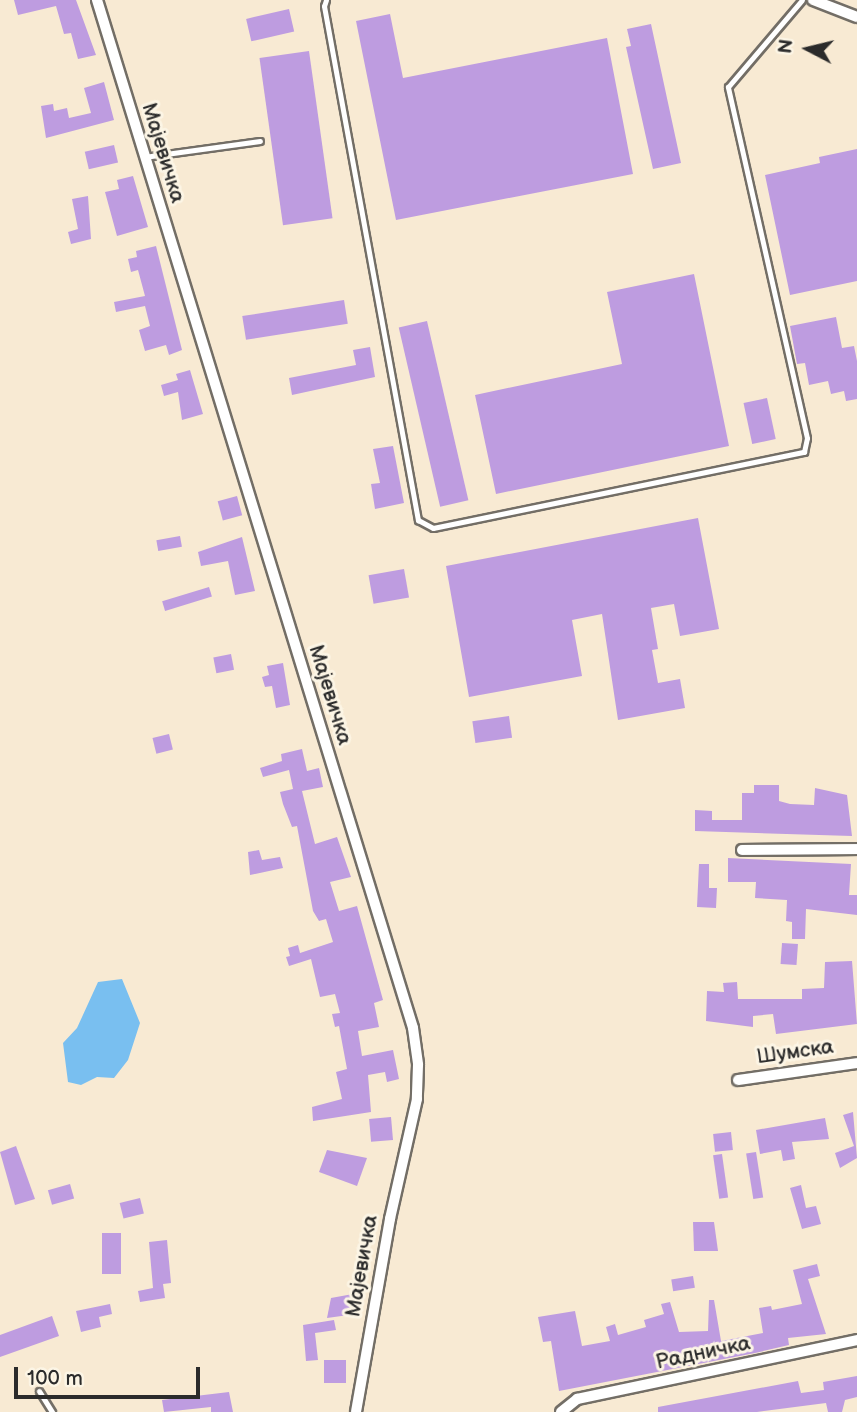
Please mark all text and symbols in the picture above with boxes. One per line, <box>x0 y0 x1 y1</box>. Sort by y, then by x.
north arrow <box>773 14 843 84</box>
text: N <box>774 38 799 55</box>
street label: Мајевичка <box>136 100 190 206</box>
street label: Мајевичка <box>303 642 357 748</box>
street label: Шумска <box>755 1034 835 1070</box>
street label: Мајевичка <box>341 1213 383 1319</box>
street label: Радничка <box>653 1331 753 1375</box>
scale bar <box>18 1352 203 1396</box>
text: 100 m <box>27 1366 83 1391</box>

